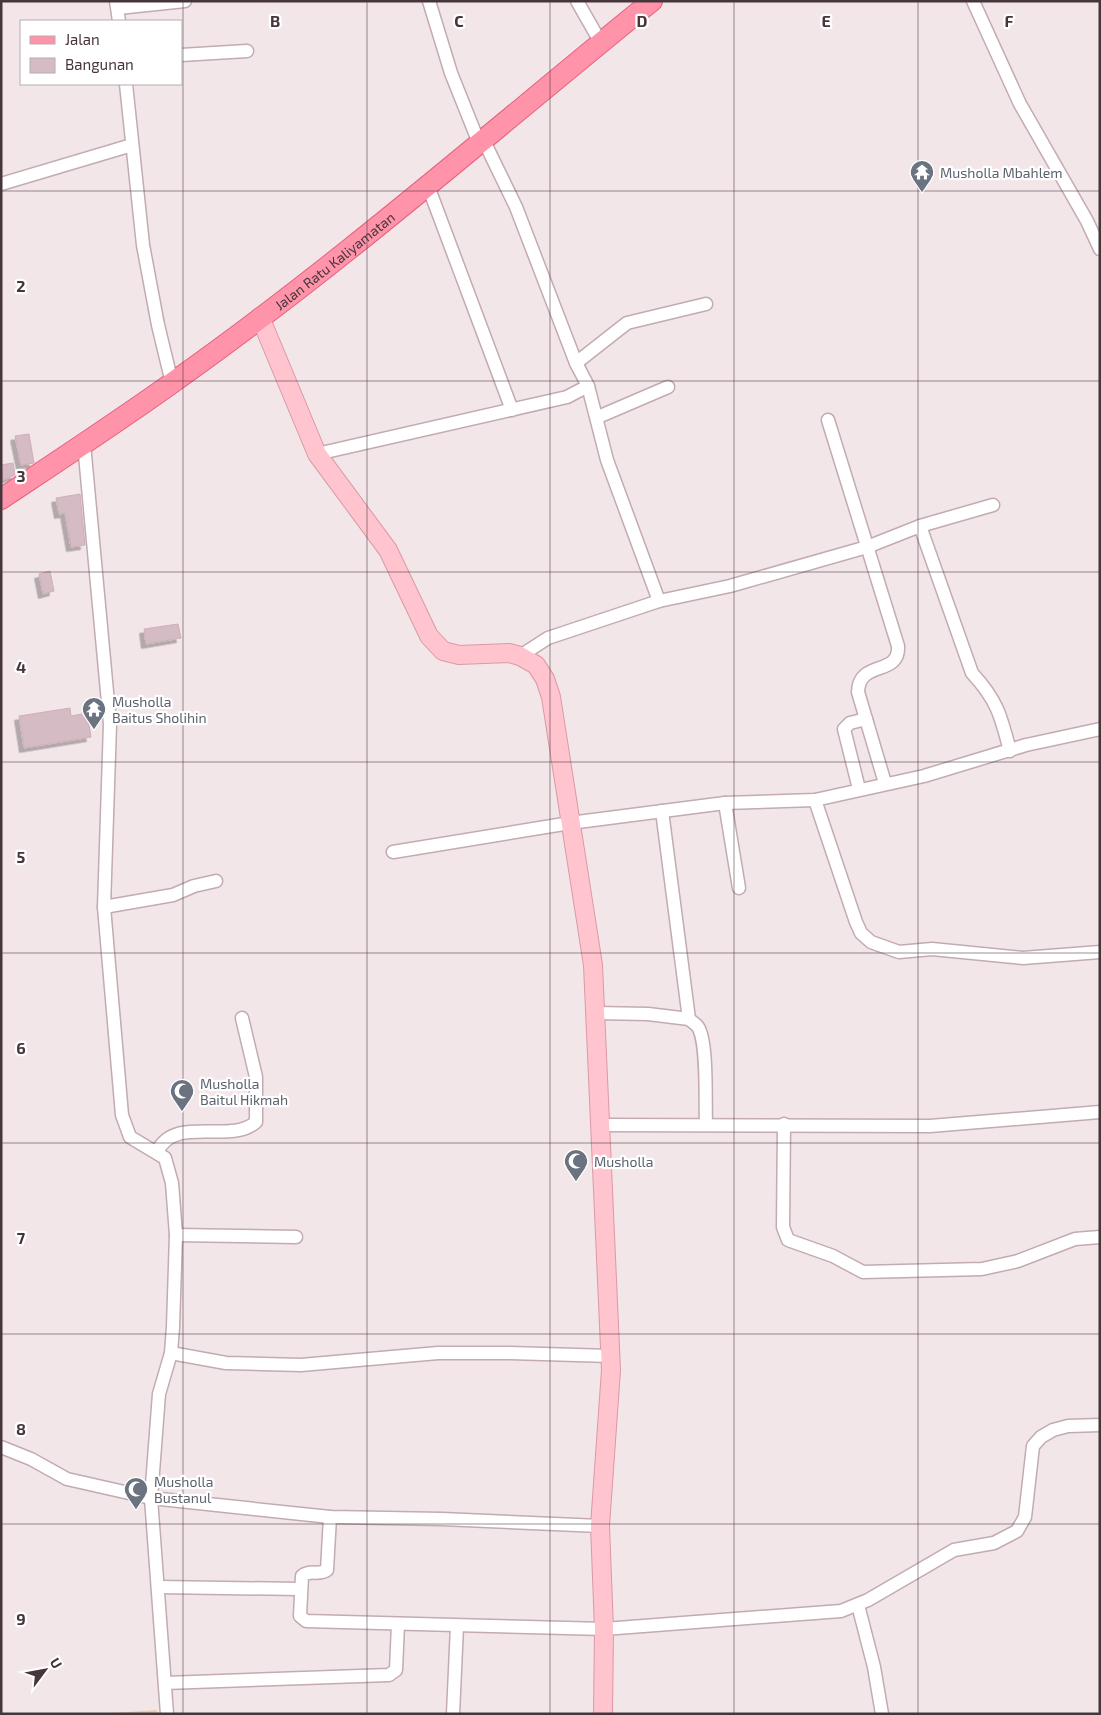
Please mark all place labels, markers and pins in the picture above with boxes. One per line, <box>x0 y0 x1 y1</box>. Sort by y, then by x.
temple icon: Musholla Mbahlem <box>909 159 935 193</box>
place label: Musholla Mbahlem <box>940 164 1063 181</box>
place label: Musholla Baitus Sholihin <box>112 693 207 726</box>
temple icon: Musholla Baitus Sholihin <box>81 696 107 730</box>
place label: Musholla Baitul Hikmah <box>200 1075 288 1108</box>
mosque icon: Musholla Baitul Hikmah <box>169 1078 195 1112</box>
mosque icon: Musholla <box>563 1148 589 1182</box>
place label: Musholla <box>594 1153 653 1170</box>
place label: Musholla Bustanul <box>154 1473 213 1506</box>
mosque icon: Musholla Bustanul <box>123 1476 149 1510</box>

